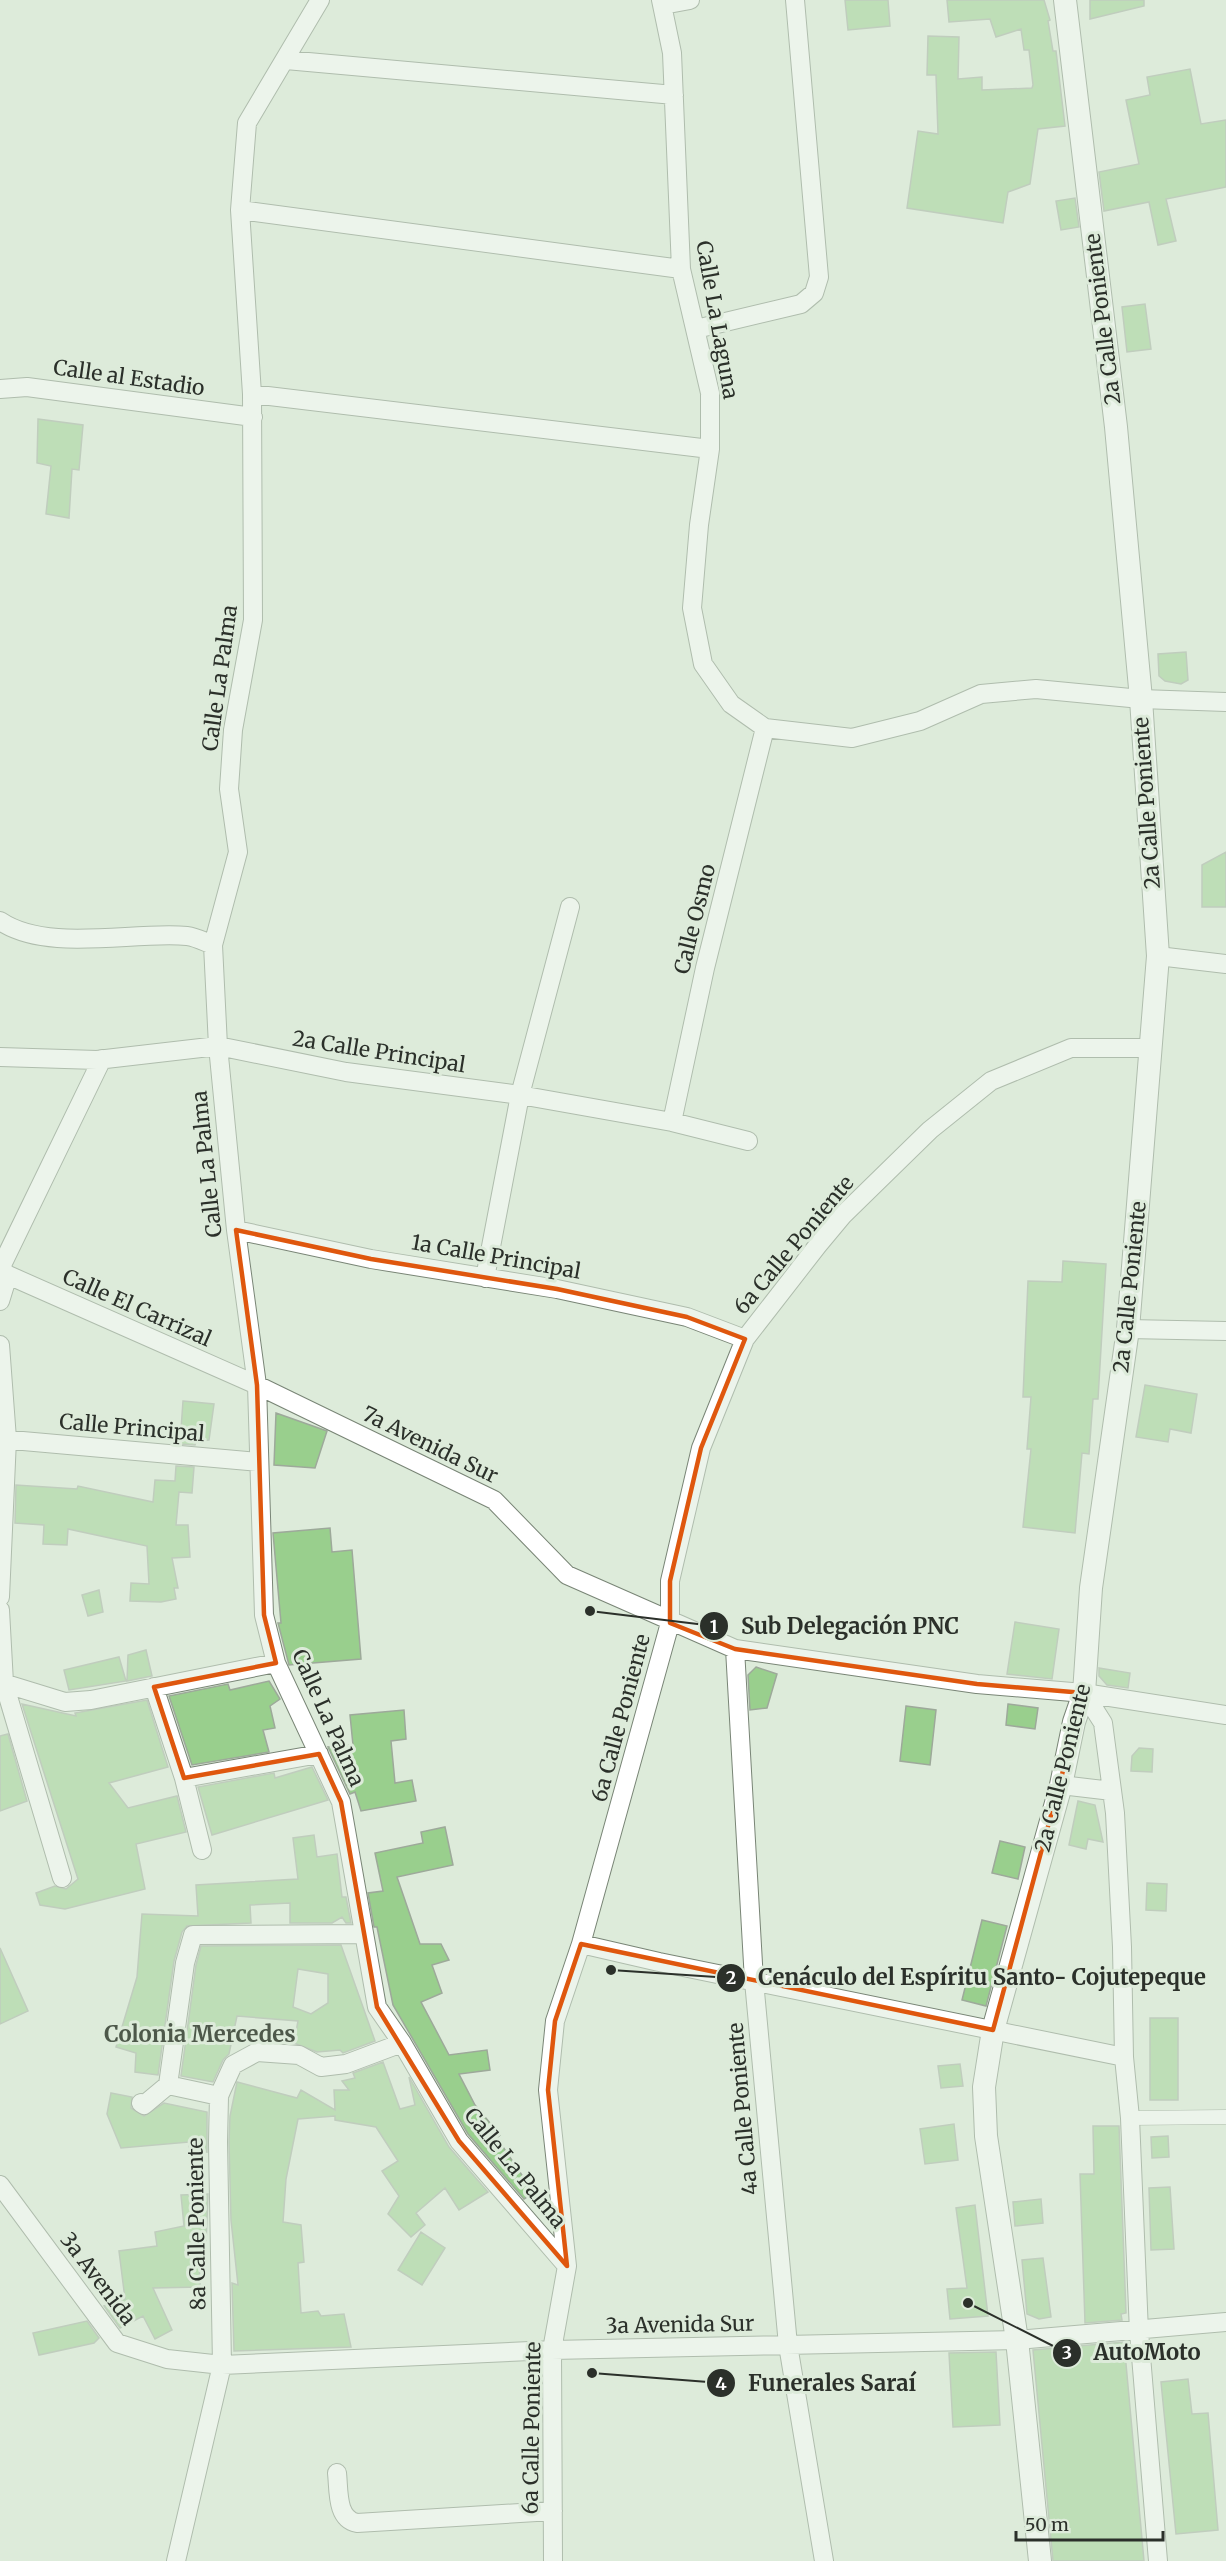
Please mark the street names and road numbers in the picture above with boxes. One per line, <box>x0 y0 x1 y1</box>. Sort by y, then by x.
street label: 2a Calle Poniente <box>1079 232 1126 406</box>
street label: Calle La Laguna <box>690 239 745 401</box>
street label: Calle al Estadio <box>52 354 206 401</box>
street label: Calle La Palma <box>196 603 243 753</box>
street label: 2a Calle Poniente <box>1127 716 1166 890</box>
street label: Calle Osmo <box>668 861 721 977</box>
street label: 2a Calle Principal <box>291 1025 468 1079</box>
street label: Calle La Palma <box>185 1089 228 1239</box>
street label: 6a Calle Poniente <box>728 1170 860 1320</box>
street label: 2a Calle Poniente <box>1107 1200 1152 1374</box>
street label: 1a Calle Principal <box>409 1228 583 1285</box>
street label: Calle El Carrizal <box>59 1263 216 1353</box>
street label: 7a Avenida Sur <box>358 1400 503 1489</box>
street label: Calle Principal <box>58 1408 206 1447</box>
street label: 6a Calle Poniente <box>585 1631 656 1805</box>
street label: Calle La Palma <box>286 1645 371 1791</box>
street label: 2a Calle Poniente <box>1029 1681 1096 1855</box>
street label: 4a Calle Poniente <box>722 2022 763 2196</box>
street label: Calle La Palma <box>459 2102 572 2233</box>
street label: 8a Calle Poniente <box>181 2137 212 2311</box>
street label: 3a Avenida <box>55 2227 142 2330</box>
street label: 3a Avenida Sur <box>605 2310 755 2339</box>
street label: 6a Calle Poniente <box>516 2341 547 2515</box>

